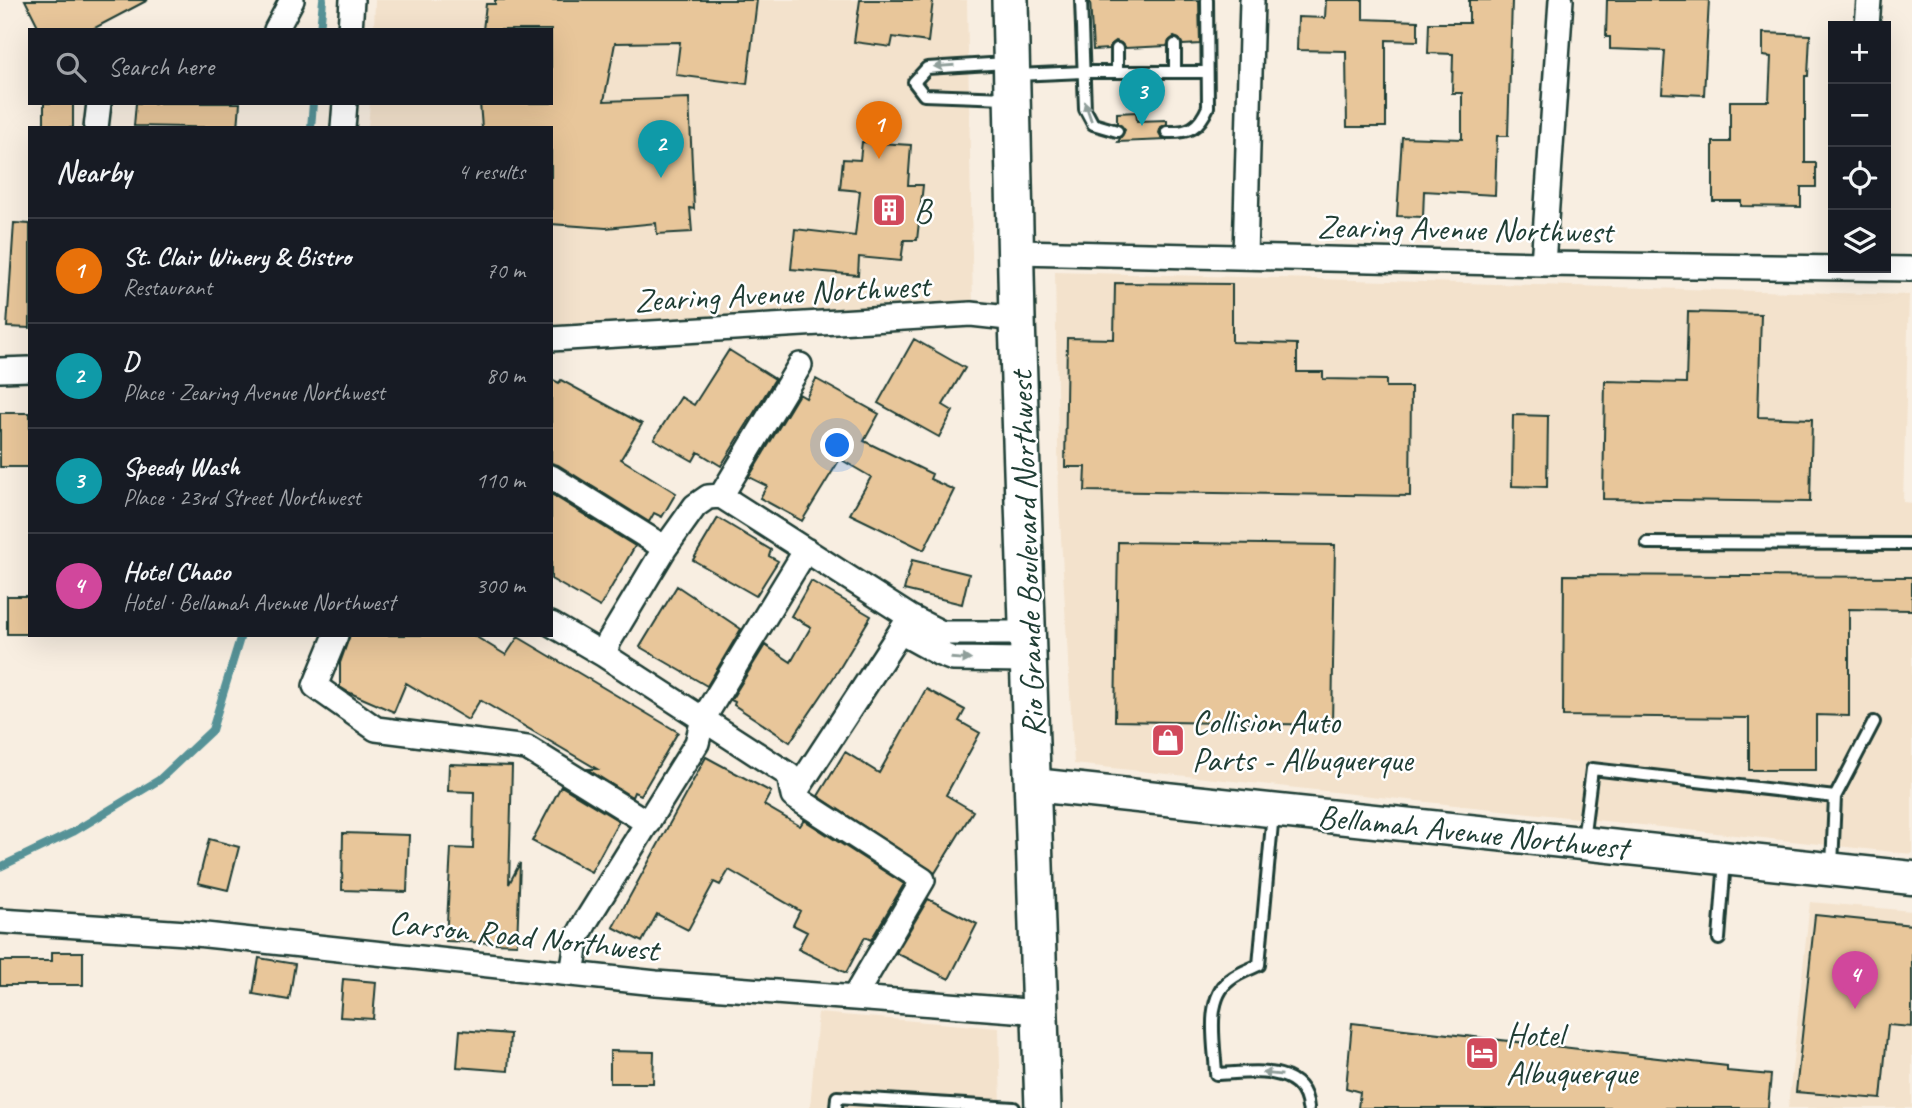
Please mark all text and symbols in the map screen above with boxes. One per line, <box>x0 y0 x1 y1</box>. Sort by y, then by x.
map controls <box>1828 21 1891 273</box>
button: + <box>1828 21 1891 84</box>
search box <box>28 28 553 105</box>
icon: search <box>52 48 90 86</box>
text: Search here <box>108 50 214 83</box>
one-way arrow <box>933 61 955 72</box>
pin: 3 <box>1119 68 1165 126</box>
button: − <box>1828 84 1891 147</box>
one-way arrow <box>1082 100 1093 121</box>
pin: 1 <box>856 101 902 159</box>
pin: 2 <box>638 120 684 178</box>
button: locate <box>1828 147 1891 210</box>
text: Nearby <box>56 153 132 191</box>
text: 4 results <box>458 157 525 186</box>
place label: B <box>914 190 933 232</box>
building icon: B <box>870 191 908 229</box>
street label: Zearing Avenue Northwest <box>1317 205 1616 253</box>
button: layers <box>1828 210 1891 273</box>
text: St. Clair Winery & Bistro <box>123 240 351 273</box>
text: 1 <box>74 256 84 285</box>
text: 70 m <box>486 256 525 285</box>
street label: Zearing Avenue Northwest <box>633 264 934 322</box>
text: Restaurant <box>123 273 212 302</box>
text: D <box>123 345 138 378</box>
text: 2 <box>74 361 84 390</box>
text: 80 m <box>486 361 525 390</box>
street label: Rio Grande Boulevard Northwest <box>1000 367 1054 737</box>
text: Place · Zearing Avenue Northwest <box>123 378 385 407</box>
your location <box>820 428 854 462</box>
text: Speedy Wash <box>123 450 239 483</box>
text: 3 <box>74 466 84 495</box>
text: 110 m <box>476 466 525 495</box>
text: Place · 23rd Street Northwest <box>123 483 361 512</box>
text: Hotel Chaco <box>123 555 230 588</box>
text: 4 <box>74 571 84 600</box>
text: 300 m <box>476 571 525 600</box>
text: Hotel · Bellamah Avenue Northwest <box>123 588 395 617</box>
one-way arrow <box>950 654 972 665</box>
place label: Collision Auto Parts - Albuquerque <box>1192 701 1415 781</box>
shop icon: Collision Auto Parts - Albuquerque <box>1149 721 1187 759</box>
street label: Bellamah Avenue Northwest <box>1316 795 1634 870</box>
street label: Carson Road Northwest <box>387 901 664 971</box>
pin: 4 <box>1832 951 1878 1009</box>
place label: Hotel Albuquerque <box>1506 1014 1640 1094</box>
hotel icon: Hotel Albuquerque <box>1463 1034 1501 1072</box>
one-way arrow <box>1261 1068 1283 1079</box>

